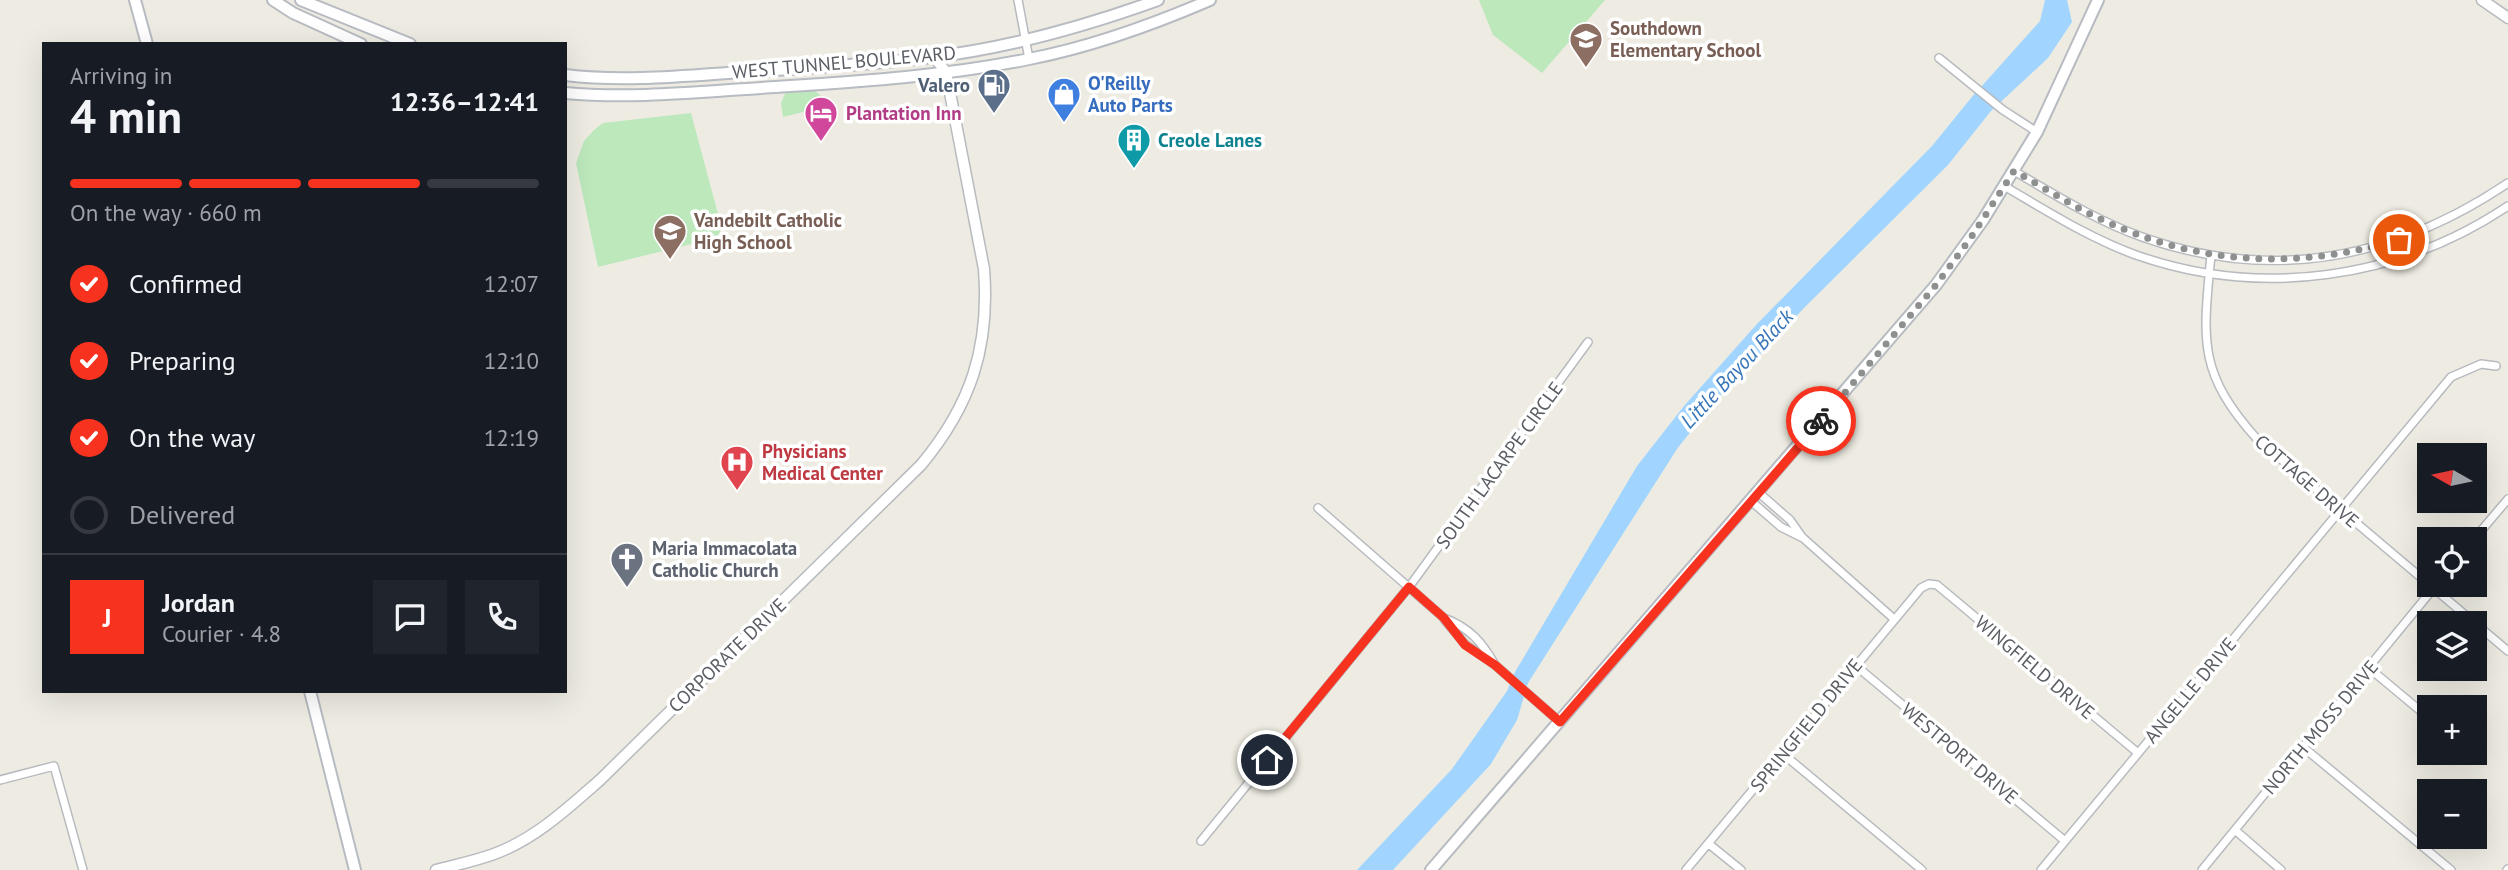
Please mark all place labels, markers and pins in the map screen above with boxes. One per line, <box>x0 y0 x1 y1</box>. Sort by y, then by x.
place label: Southdown Elementary School <box>1610 16 1761 62</box>
school or university icon: Southdown Elementary School <box>1567 20 1605 69</box>
fuel station icon: Valero <box>975 66 1013 115</box>
place label: O'Reilly Auto Parts <box>1088 71 1173 117</box>
place label: Valero <box>917 73 970 97</box>
shop icon: O'Reilly Auto Parts <box>1045 75 1083 124</box>
hotel icon: Plantation Inn <box>802 94 840 143</box>
place label: Plantation Inn <box>846 101 962 125</box>
building icon: Creole Lanes <box>1115 121 1153 170</box>
place label: Creole Lanes <box>1158 128 1262 152</box>
place label: Vandebilt Catholic High School <box>693 208 842 254</box>
pin <box>2369 210 2429 270</box>
school or university icon: Vandebilt Catholic High School <box>651 212 689 261</box>
place label: Physicians Medical Center <box>762 439 883 485</box>
hospital icon: Physicians Medical Center <box>718 443 756 492</box>
place label: Maria Immacolata Catholic Church <box>652 536 797 582</box>
church icon: Maria Immacolata Catholic Church <box>608 540 646 589</box>
pin <box>1237 730 1297 790</box>

